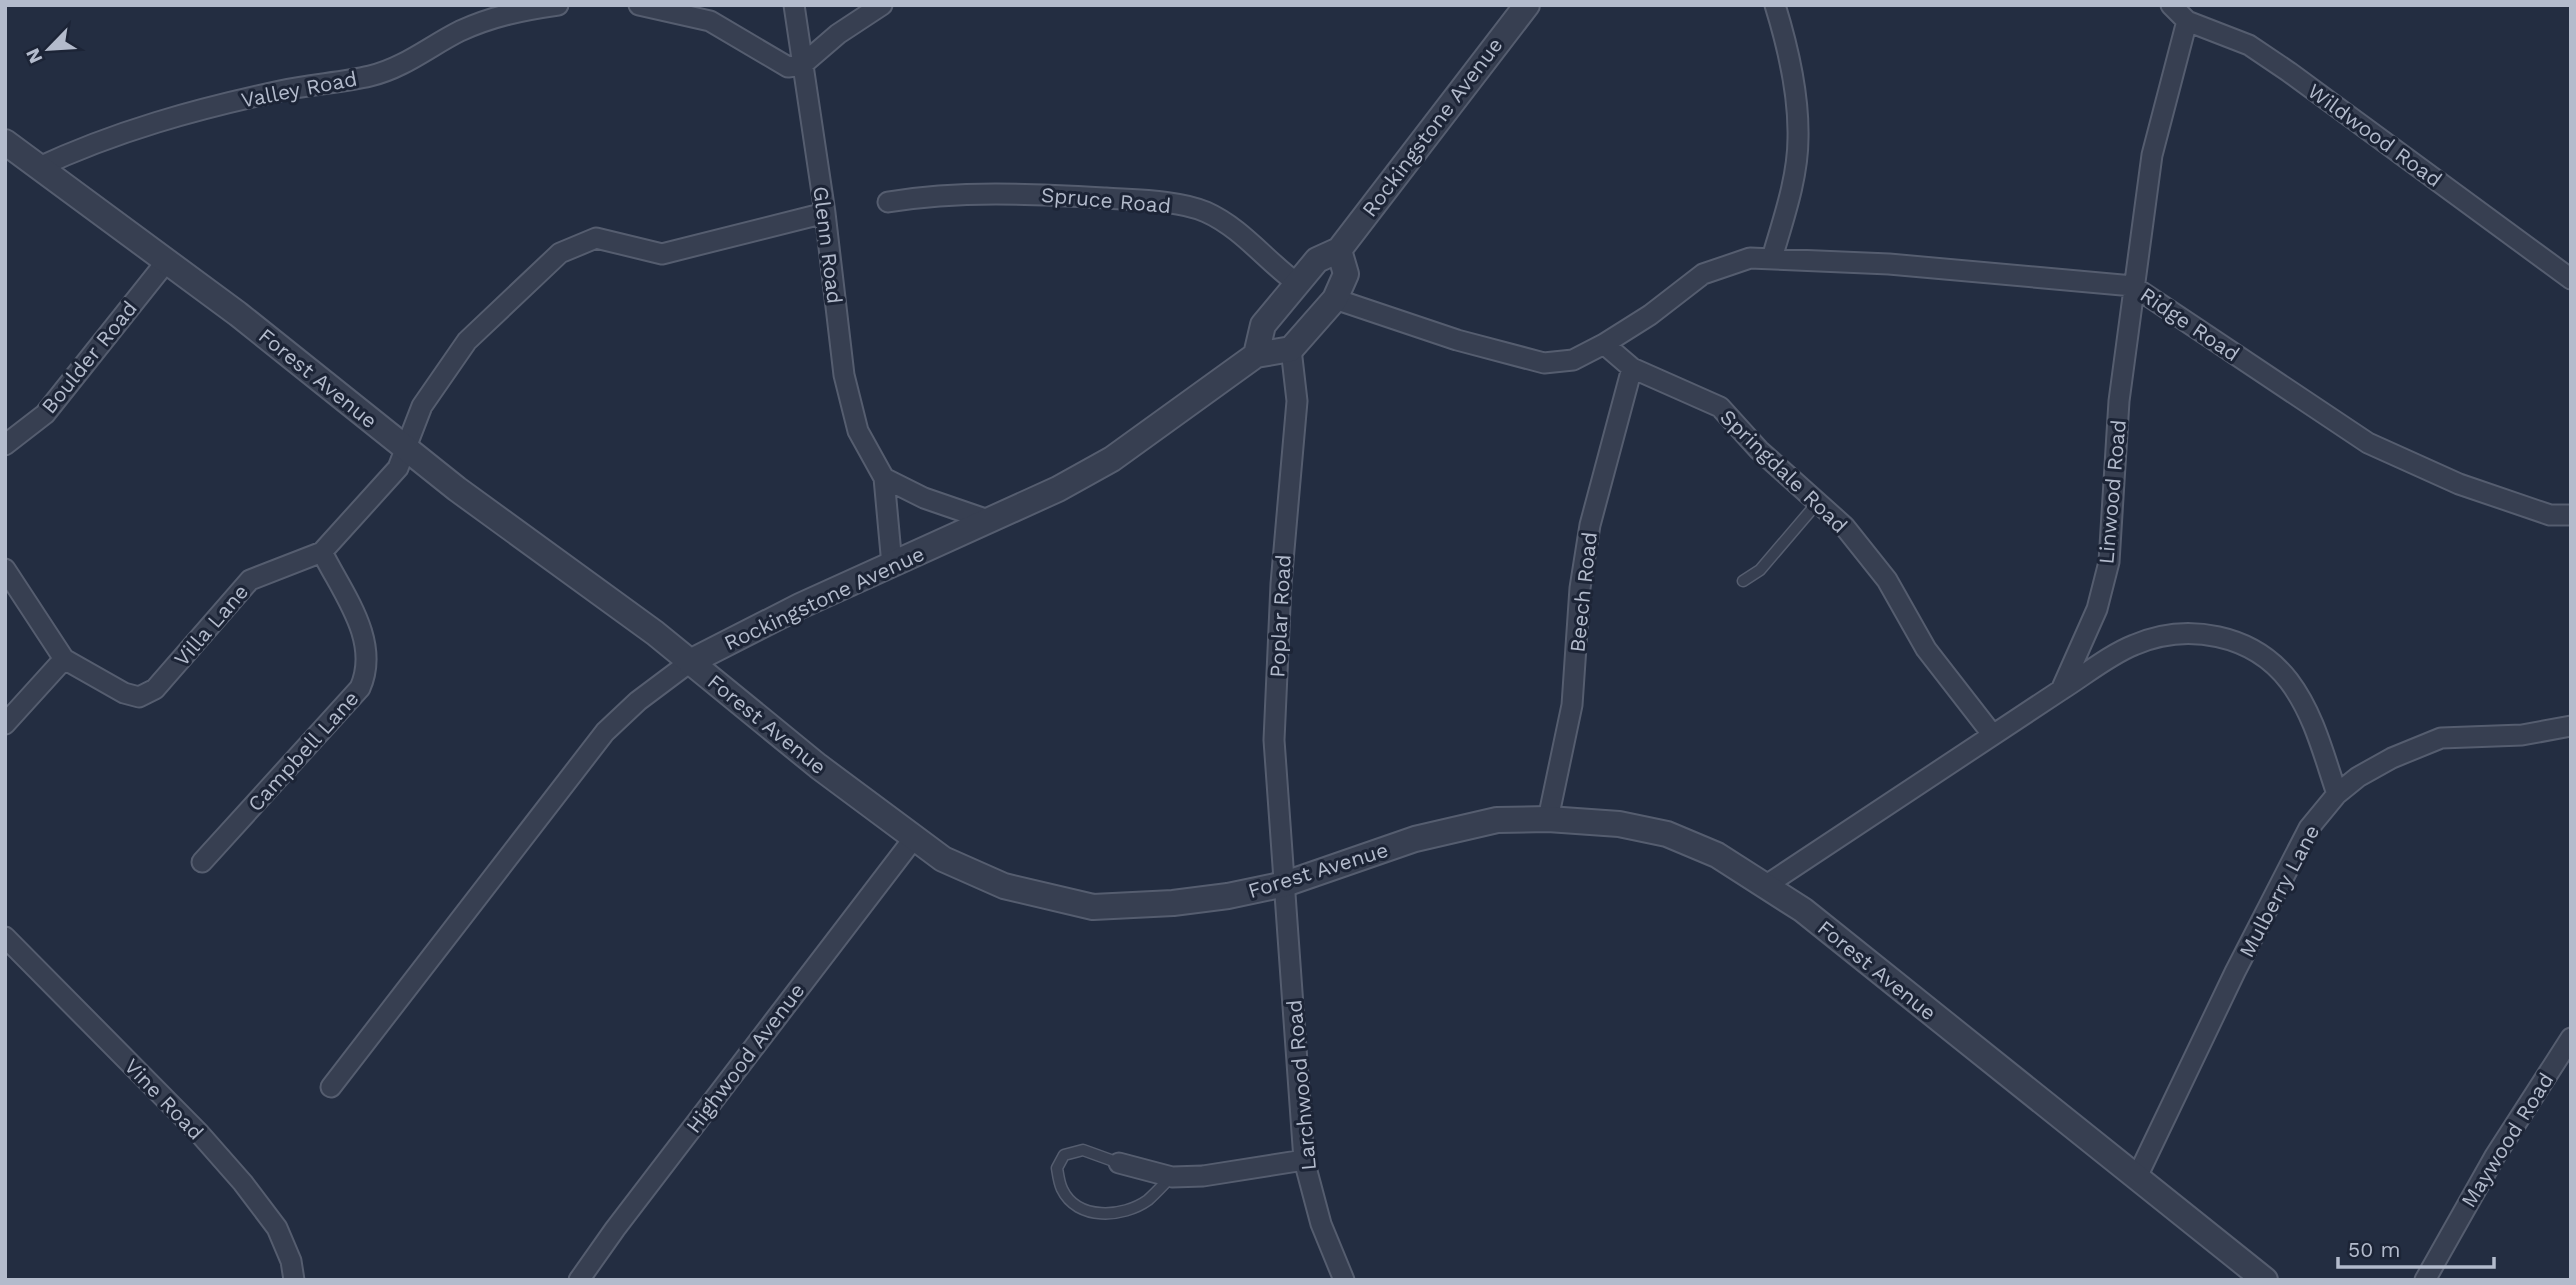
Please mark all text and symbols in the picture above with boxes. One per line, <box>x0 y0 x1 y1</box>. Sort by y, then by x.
north arrow <box>14 14 84 84</box>
street label: Rockingstone Avenue <box>1356 33 1508 221</box>
text: N <box>21 45 47 67</box>
street label: Valley Road <box>239 66 359 112</box>
street label: Wildwood Road <box>2303 78 2447 192</box>
street label: Spruce Road <box>1040 182 1172 218</box>
street label: Glenn Road <box>808 185 848 305</box>
street label: Ridge Road <box>2136 282 2244 366</box>
street label: Boulder Road <box>36 296 142 418</box>
street label: Forest Avenue <box>254 323 382 433</box>
street label: Springdale Road <box>1715 404 1853 538</box>
street label: Linwood Road <box>2093 419 2131 565</box>
street label: Beech Road <box>1564 530 1602 654</box>
street label: Rockingstone Avenue <box>720 541 928 655</box>
street label: Poplar Road <box>1264 554 1296 678</box>
street label: Villa Lane <box>169 579 253 671</box>
street label: Forest Avenue <box>703 669 831 779</box>
street label: Campbell Lane <box>242 686 364 816</box>
street label: Mulberry Lane <box>2234 820 2324 962</box>
street label: Forest Avenue <box>1245 837 1391 903</box>
street label: Forest Avenue <box>1813 915 1941 1025</box>
street label: Highwood Avenue <box>680 978 810 1138</box>
street label: Larchwood Road <box>1281 999 1321 1171</box>
street label: Vine Road <box>119 1053 209 1145</box>
street label: Maywood Road <box>2456 1068 2558 1212</box>
scale bar <box>2338 1226 2494 1270</box>
text: 50 m <box>2348 1237 2400 1262</box>

